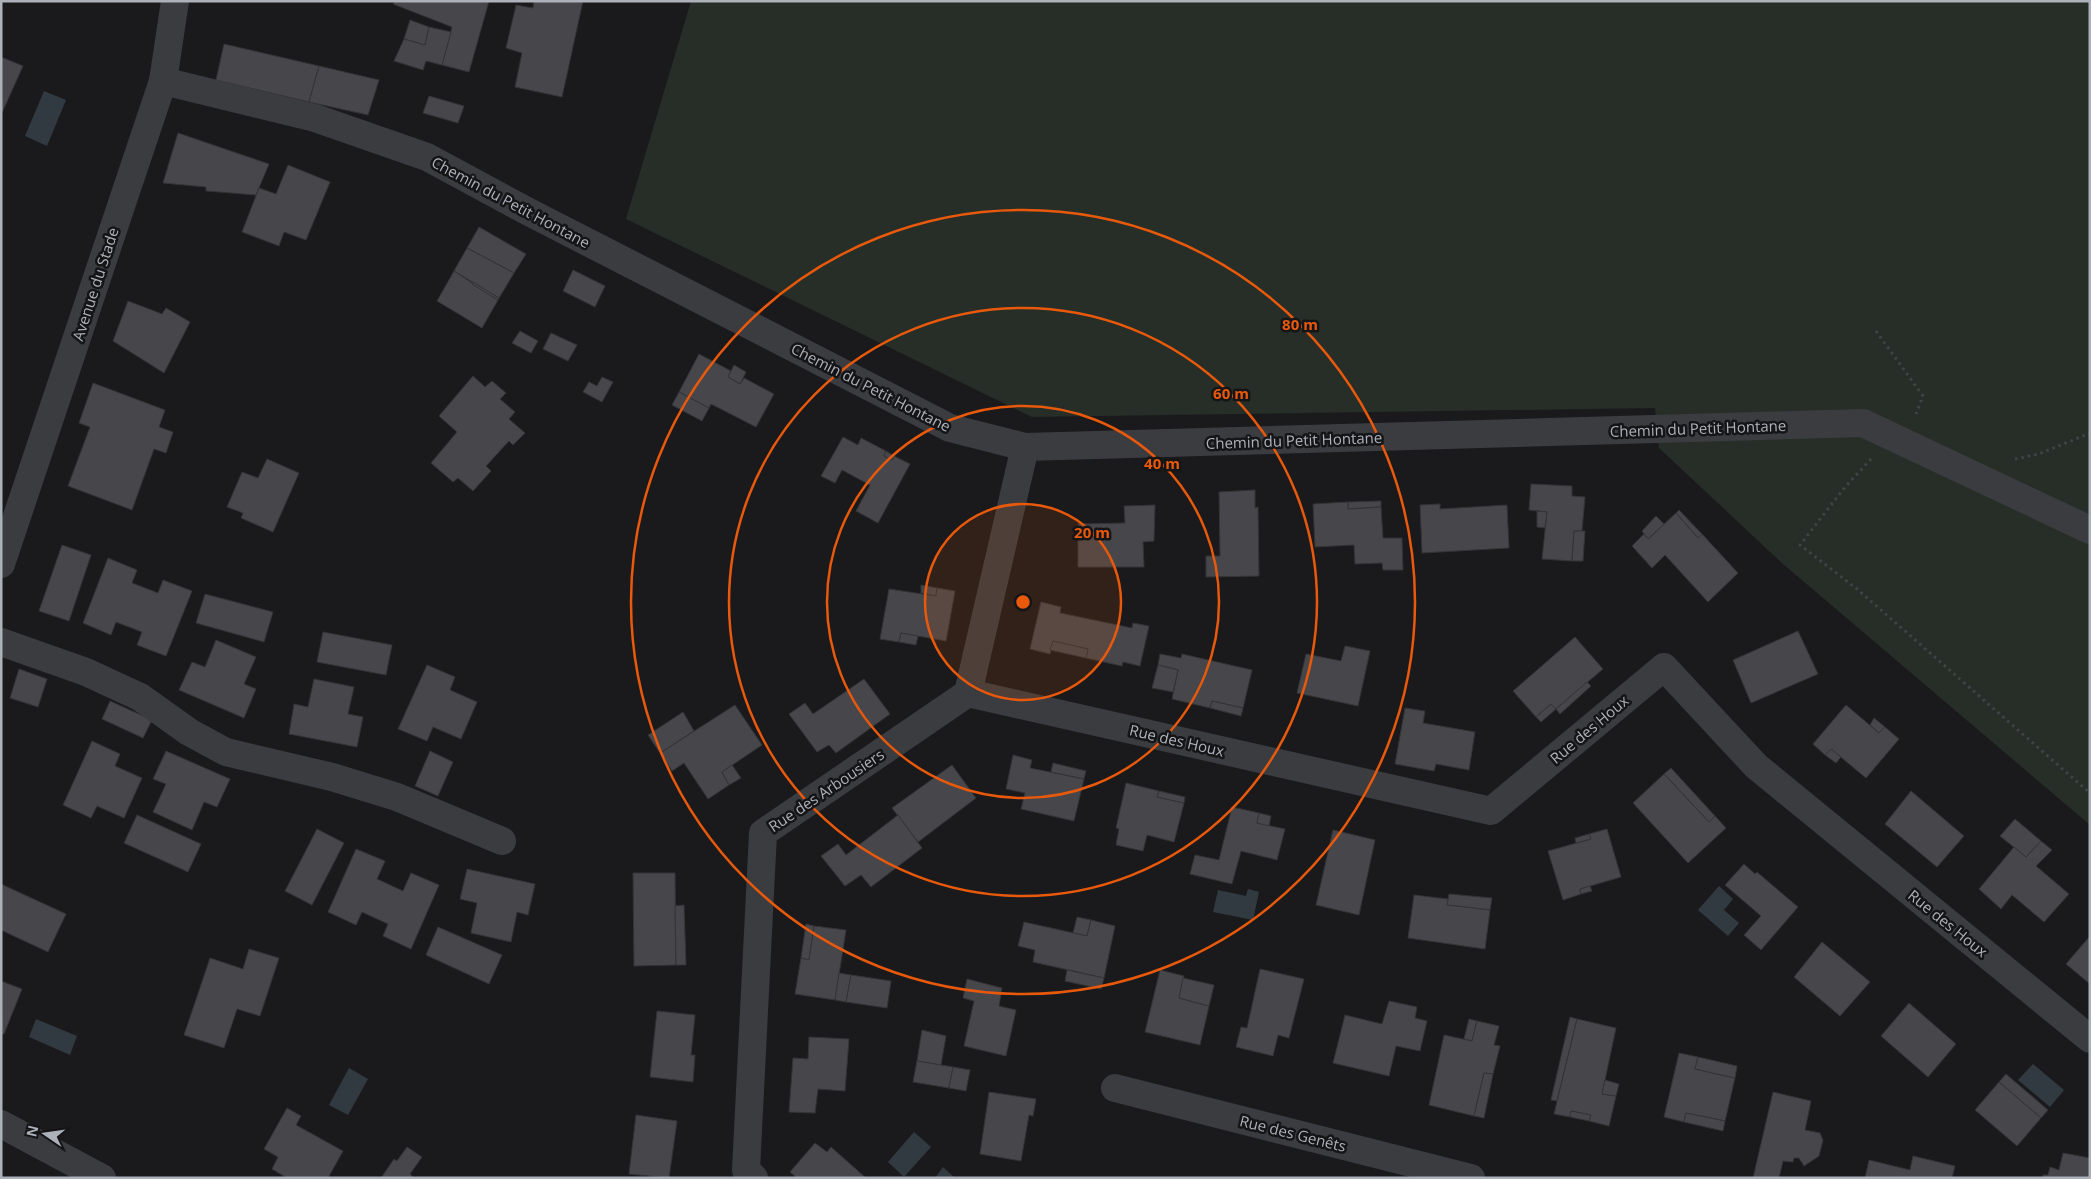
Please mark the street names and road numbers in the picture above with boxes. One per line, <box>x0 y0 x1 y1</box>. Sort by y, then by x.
street label: Chemin du Petit Hontane <box>428 152 594 252</box>
street label: Avenue du Stade <box>67 225 123 343</box>
street label: Chemin du Petit Hontane <box>788 338 954 436</box>
street label: Chemin du Petit Hontane <box>1609 415 1787 441</box>
street label: Chemin du Petit Hontane <box>1205 427 1383 453</box>
street label: Rue des Houx <box>1546 690 1633 768</box>
street label: Rue des Houx <box>1128 719 1226 761</box>
street label: Rue des Arbousiers <box>764 744 888 836</box>
street label: Rue des Houx <box>1904 885 1992 961</box>
street label: Rue des Genêts <box>1238 1110 1348 1156</box>

